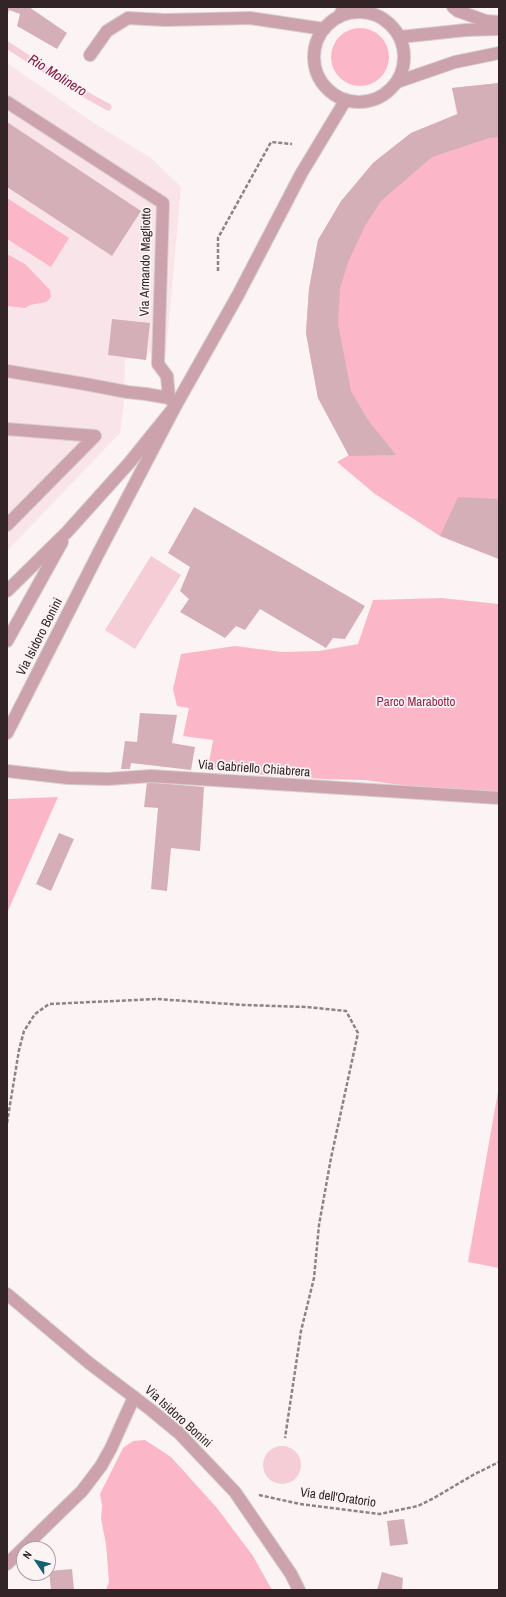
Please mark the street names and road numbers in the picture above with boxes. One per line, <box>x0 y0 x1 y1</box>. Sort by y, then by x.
street label: Via Armando Magliotto <box>137 207 155 317</box>
street label: Via Isidoro Bonini <box>14 596 66 678</box>
street label: Via Gabriello Chiabrera <box>197 757 311 781</box>
street label: Via Isidoro Bonini <box>141 1383 215 1451</box>
street label: Via dell'Oratorio <box>299 1485 377 1511</box>

